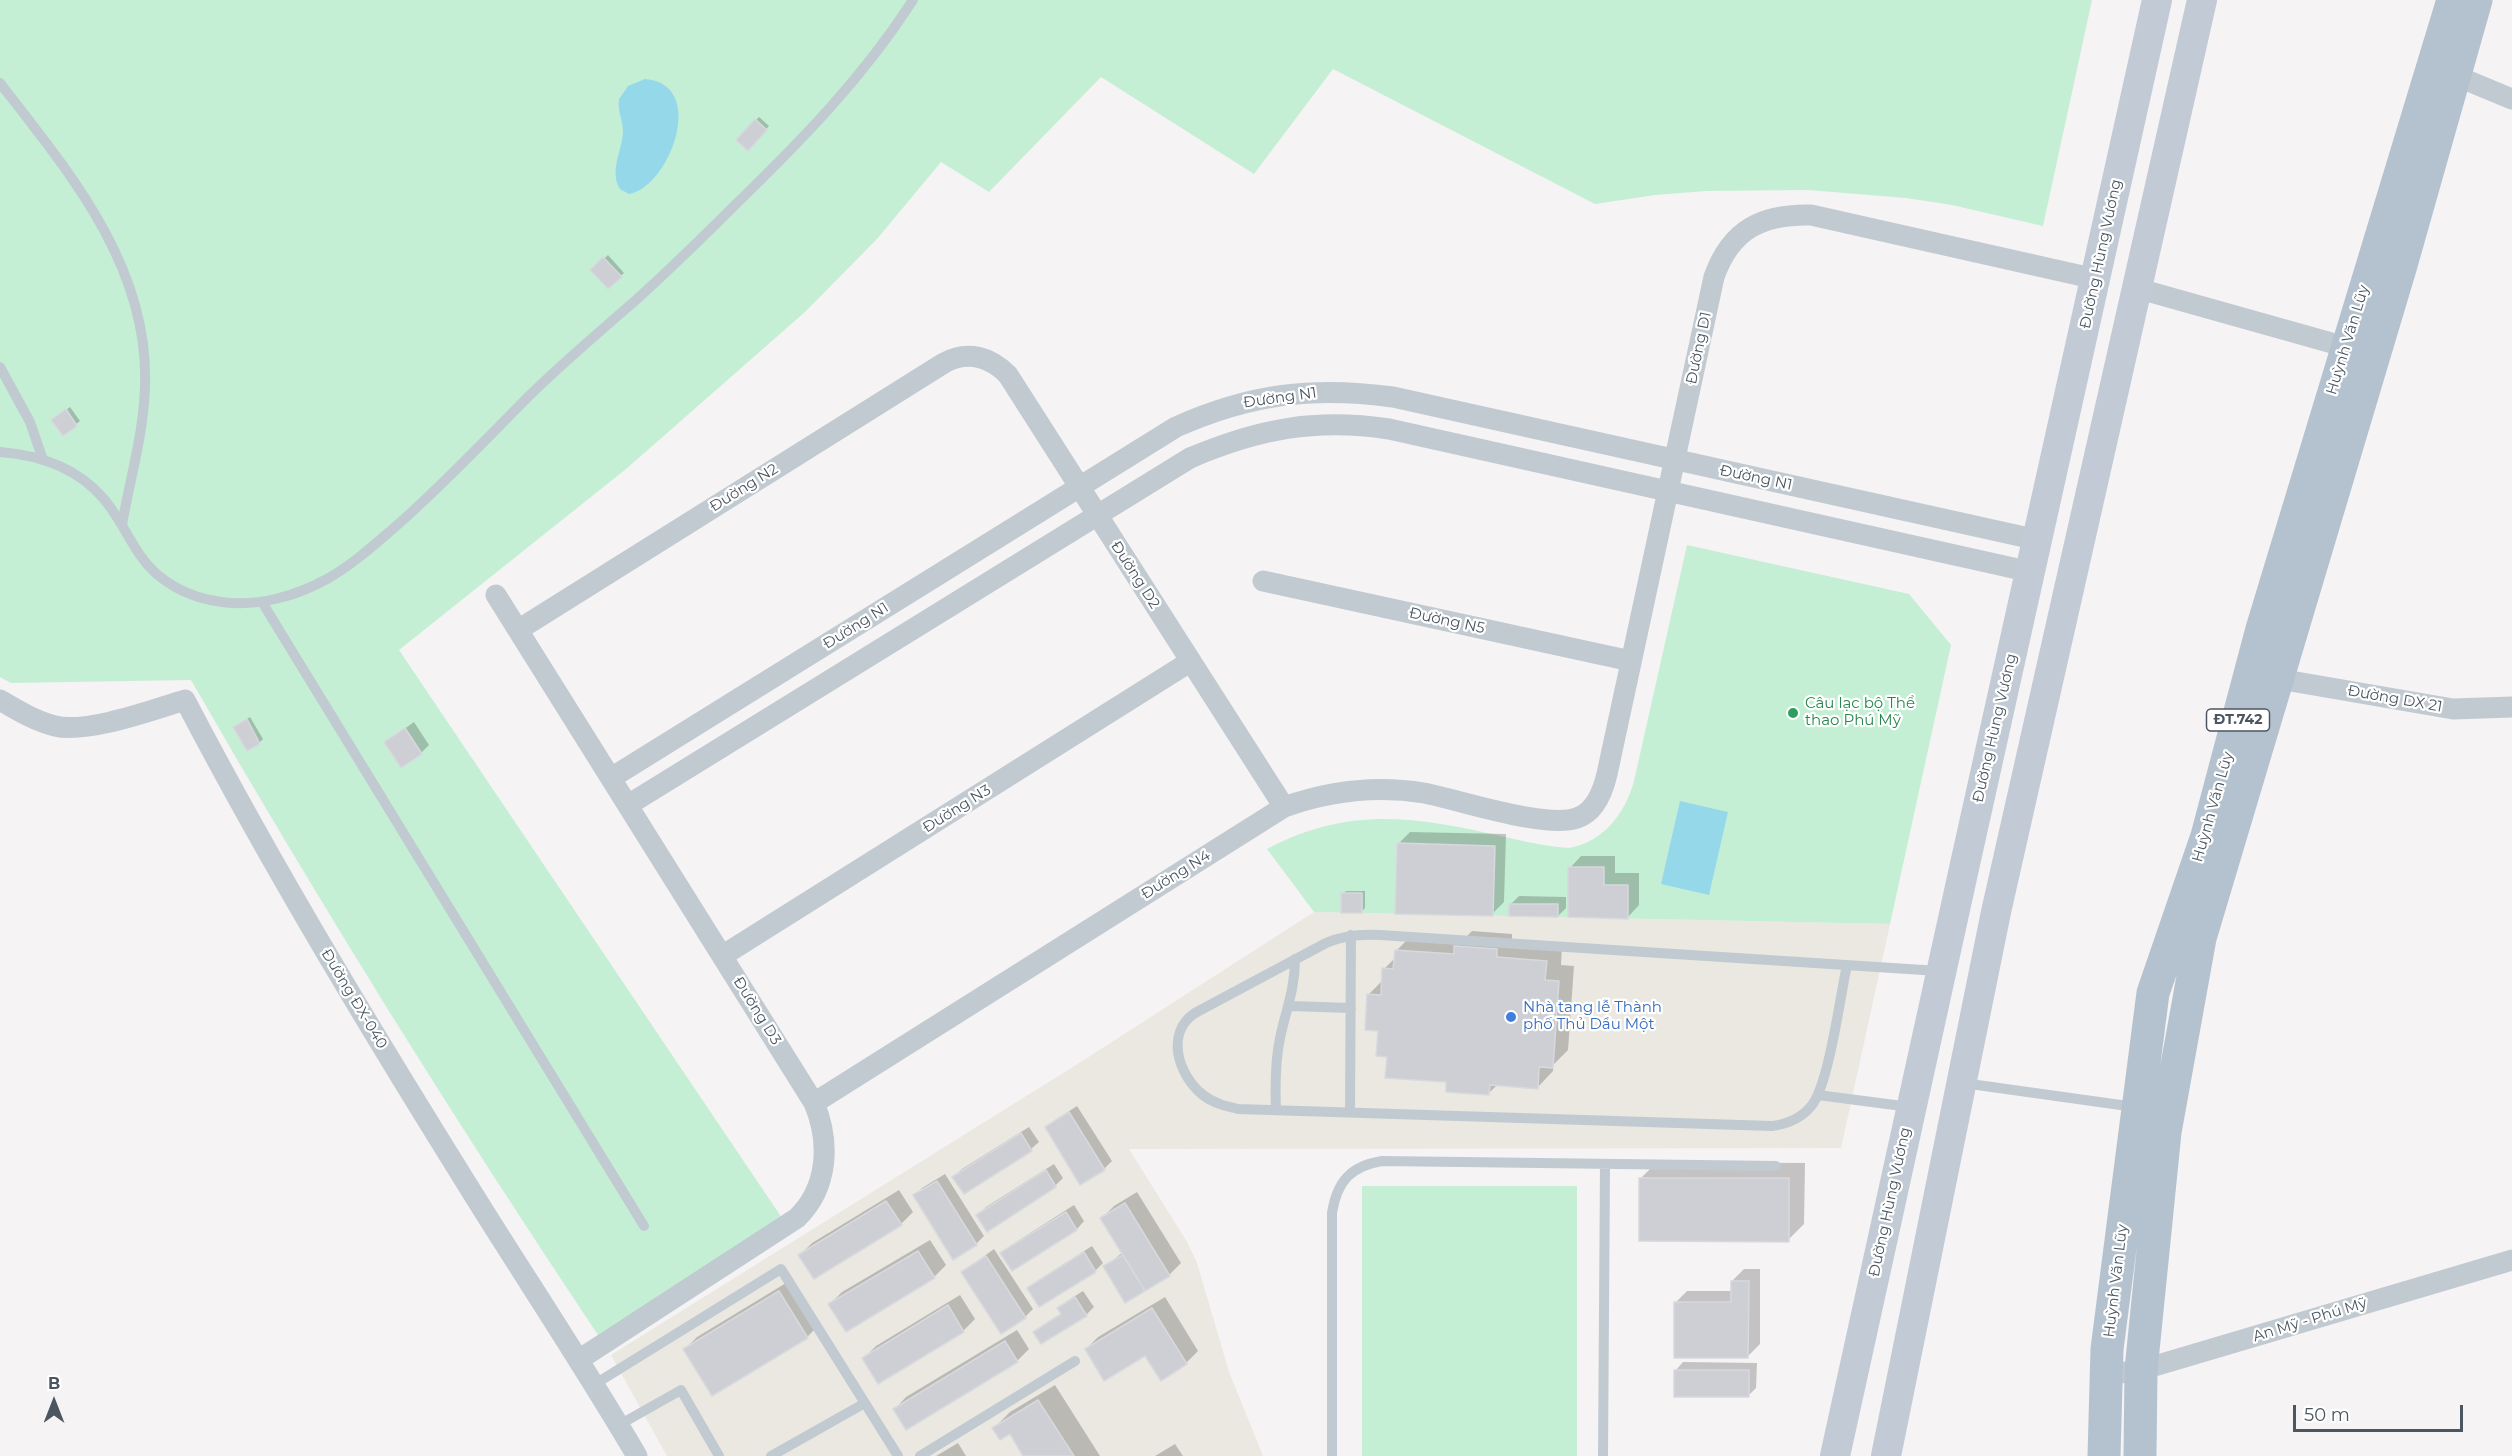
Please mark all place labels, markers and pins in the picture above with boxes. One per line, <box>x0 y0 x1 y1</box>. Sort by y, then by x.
place label: Câu lạc bộ Thể thao Phú Mỹ <box>1805 695 1915 730</box>
marker: Câu lạc bộ Thể thao Phú Mỹ <box>1786 706 1800 720</box>
place label: Nhà tang lễ Thành phố Thủ Dầu Một <box>1523 999 1662 1034</box>
marker: Nhà tang lễ Thành phố Thủ Dầu Một <box>1504 1010 1518 1024</box>

